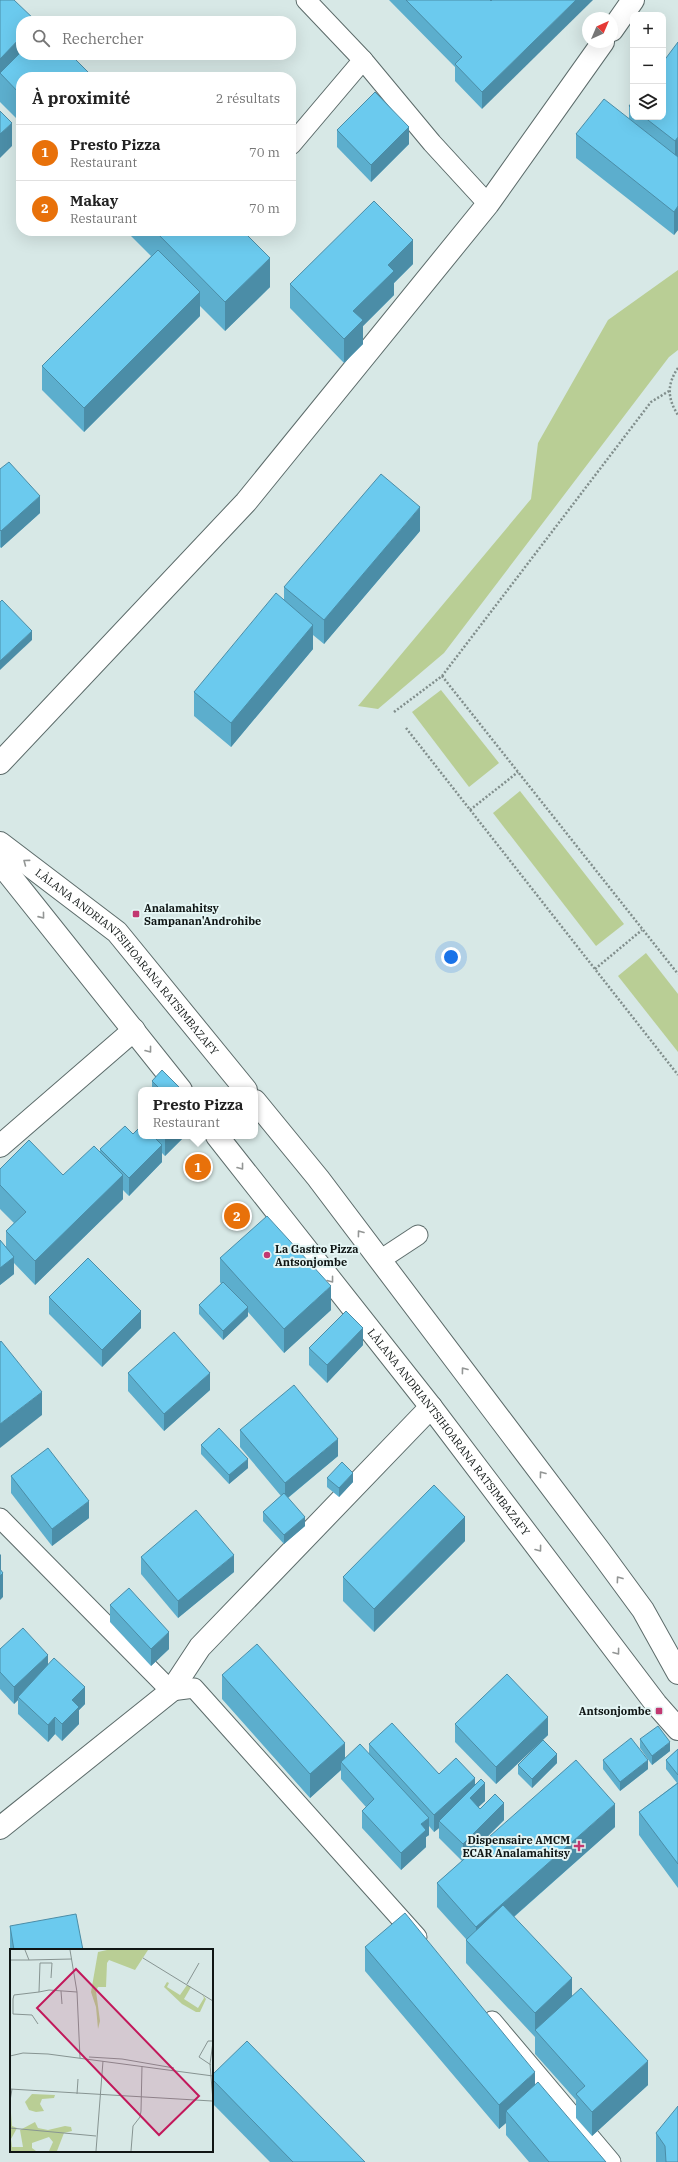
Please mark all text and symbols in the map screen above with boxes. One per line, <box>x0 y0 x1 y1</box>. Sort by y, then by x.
north arrow <box>582 12 618 48</box>
map controls <box>630 12 666 120</box>
button: + <box>630 12 666 48</box>
search box <box>16 16 296 60</box>
icon: search <box>30 27 52 49</box>
text: Rechercher <box>62 29 143 48</box>
button: − <box>630 48 666 84</box>
button: layers <box>630 84 666 120</box>
text: À proximité <box>32 87 130 109</box>
text: 2 résultats <box>216 90 280 107</box>
text: Presto Pizza <box>70 135 161 154</box>
text: 1 <box>41 144 49 161</box>
text: 70 m <box>249 144 280 161</box>
text: Restaurant <box>70 154 137 171</box>
text: Makay <box>70 191 118 210</box>
text: 2 <box>41 200 49 217</box>
text: 70 m <box>249 200 280 217</box>
text: Restaurant <box>70 210 137 227</box>
one-way arrow <box>23 860 30 867</box>
street label: LÀLANA ANDRIANTSIHOARANA RATSIMBAZAFY <box>33 865 222 1058</box>
place label: Analamahitsy Sampanan'Androhibe <box>144 901 261 928</box>
marker: Analamahitsy Sampanan'Androhibe <box>131 909 141 919</box>
one-way arrow <box>37 911 44 918</box>
your location <box>441 947 461 967</box>
one-way arrow <box>145 1045 152 1052</box>
popup <box>138 1087 258 1139</box>
text: Presto Pizza <box>153 1095 243 1114</box>
text: Restaurant <box>153 1114 220 1131</box>
pin: 1 <box>185 1152 211 1182</box>
one-way arrow <box>237 1162 244 1169</box>
pin: 2 <box>224 1201 250 1231</box>
one-way arrow <box>358 1231 365 1238</box>
place label: La Gastro Pizza Antsonjombe <box>275 1242 358 1269</box>
marker: La Gastro Pizza Antsonjombe <box>262 1250 272 1260</box>
one-way arrow <box>326 1275 333 1282</box>
street label: LÀLANA ANDRIANTSIHOARANA RATSIMBAZAFY <box>365 1326 533 1538</box>
one-way arrow <box>462 1368 469 1375</box>
one-way arrow <box>540 1472 547 1479</box>
one-way arrow <box>534 1544 541 1551</box>
one-way arrow <box>617 1576 624 1583</box>
one-way arrow <box>612 1648 619 1655</box>
place label: Antsonjombe <box>579 1704 651 1718</box>
marker: Antsonjombe <box>654 1706 664 1716</box>
place label: Dispensaire AMCM ECAR Analamahitsy <box>462 1833 571 1860</box>
marker: Dispensaire AMCM ECAR Analamahitsy <box>573 1840 585 1852</box>
inset map <box>10 1949 213 2152</box>

